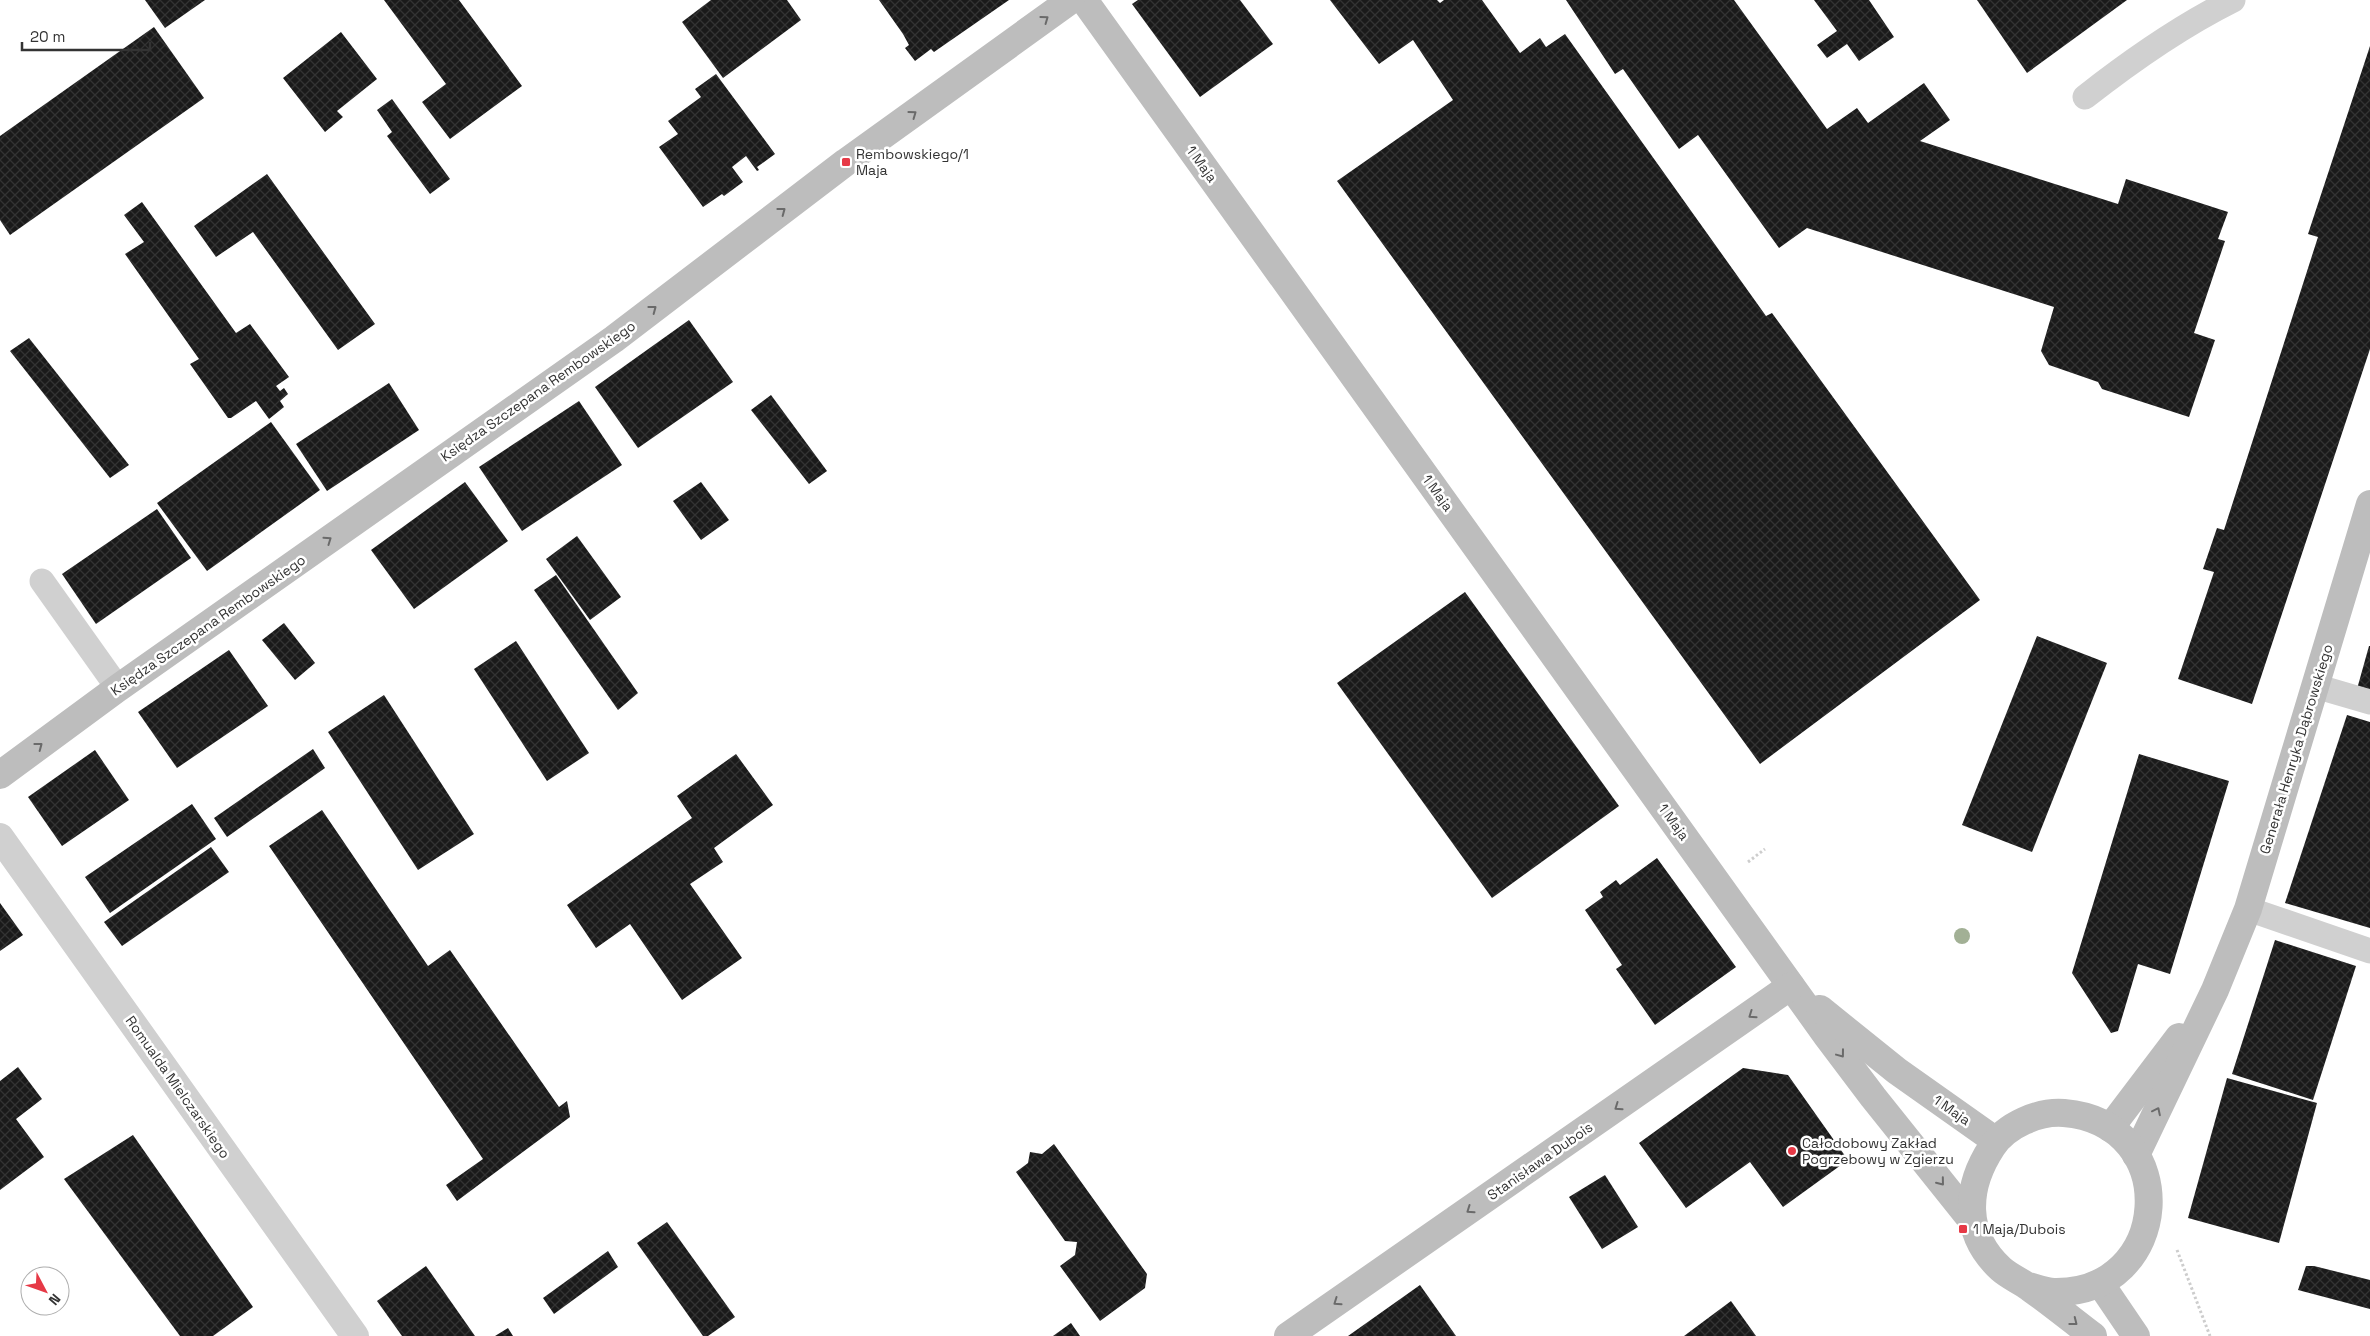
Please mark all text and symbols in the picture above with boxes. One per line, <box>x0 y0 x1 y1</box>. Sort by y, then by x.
one-way arrow <box>1039 17 1048 25</box>
scale bar <box>22 20 150 52</box>
text: 20 m <box>30 27 65 46</box>
one-way arrow <box>907 111 917 120</box>
street label: 1 Maja <box>1183 142 1221 186</box>
place label: Rembowskiego/1 Maja <box>856 145 969 179</box>
marker: Rembowskiego/1 Maja <box>840 156 852 168</box>
one-way arrow <box>776 208 785 216</box>
one-way arrow <box>647 306 657 315</box>
street label: Księdza Szczepana Rembowskiego <box>437 317 639 465</box>
street label: 1 Maja <box>1419 471 1457 515</box>
one-way arrow <box>322 537 332 546</box>
street label: Księdza Szczepana Rembowskiego <box>107 551 309 699</box>
street label: Generała Henryka Dąbrowskiego <box>2255 642 2337 856</box>
one-way arrow <box>33 744 42 752</box>
street label: 1 Maja <box>1655 800 1693 844</box>
one-way arrow <box>1748 1009 1757 1018</box>
street label: Romualda Mielczarskiego <box>122 1012 234 1162</box>
one-way arrow <box>1835 1048 1844 1058</box>
street label: 1 Maja <box>1930 1091 1974 1129</box>
one-way arrow <box>1614 1101 1624 1110</box>
one-way arrow <box>2151 1107 2161 1116</box>
street label: Stanisława Dubois <box>1484 1118 1596 1204</box>
place label: Całodobowy Zakład Pogrzebowy w Zgierzu <box>1802 1134 1954 1168</box>
marker: Całodobowy Zakład Pogrzebowy w Zgierzu <box>1786 1145 1798 1157</box>
one-way arrow <box>1935 1176 1944 1186</box>
one-way arrow <box>1466 1204 1476 1213</box>
place label: 1 Maja/Dubois <box>1973 1220 2066 1238</box>
marker: 1 Maja/Dubois <box>1957 1223 1969 1235</box>
north arrow <box>20 1266 70 1316</box>
text: N <box>45 1290 65 1309</box>
one-way arrow <box>1333 1296 1343 1305</box>
one-way arrow <box>2068 1316 2077 1324</box>

